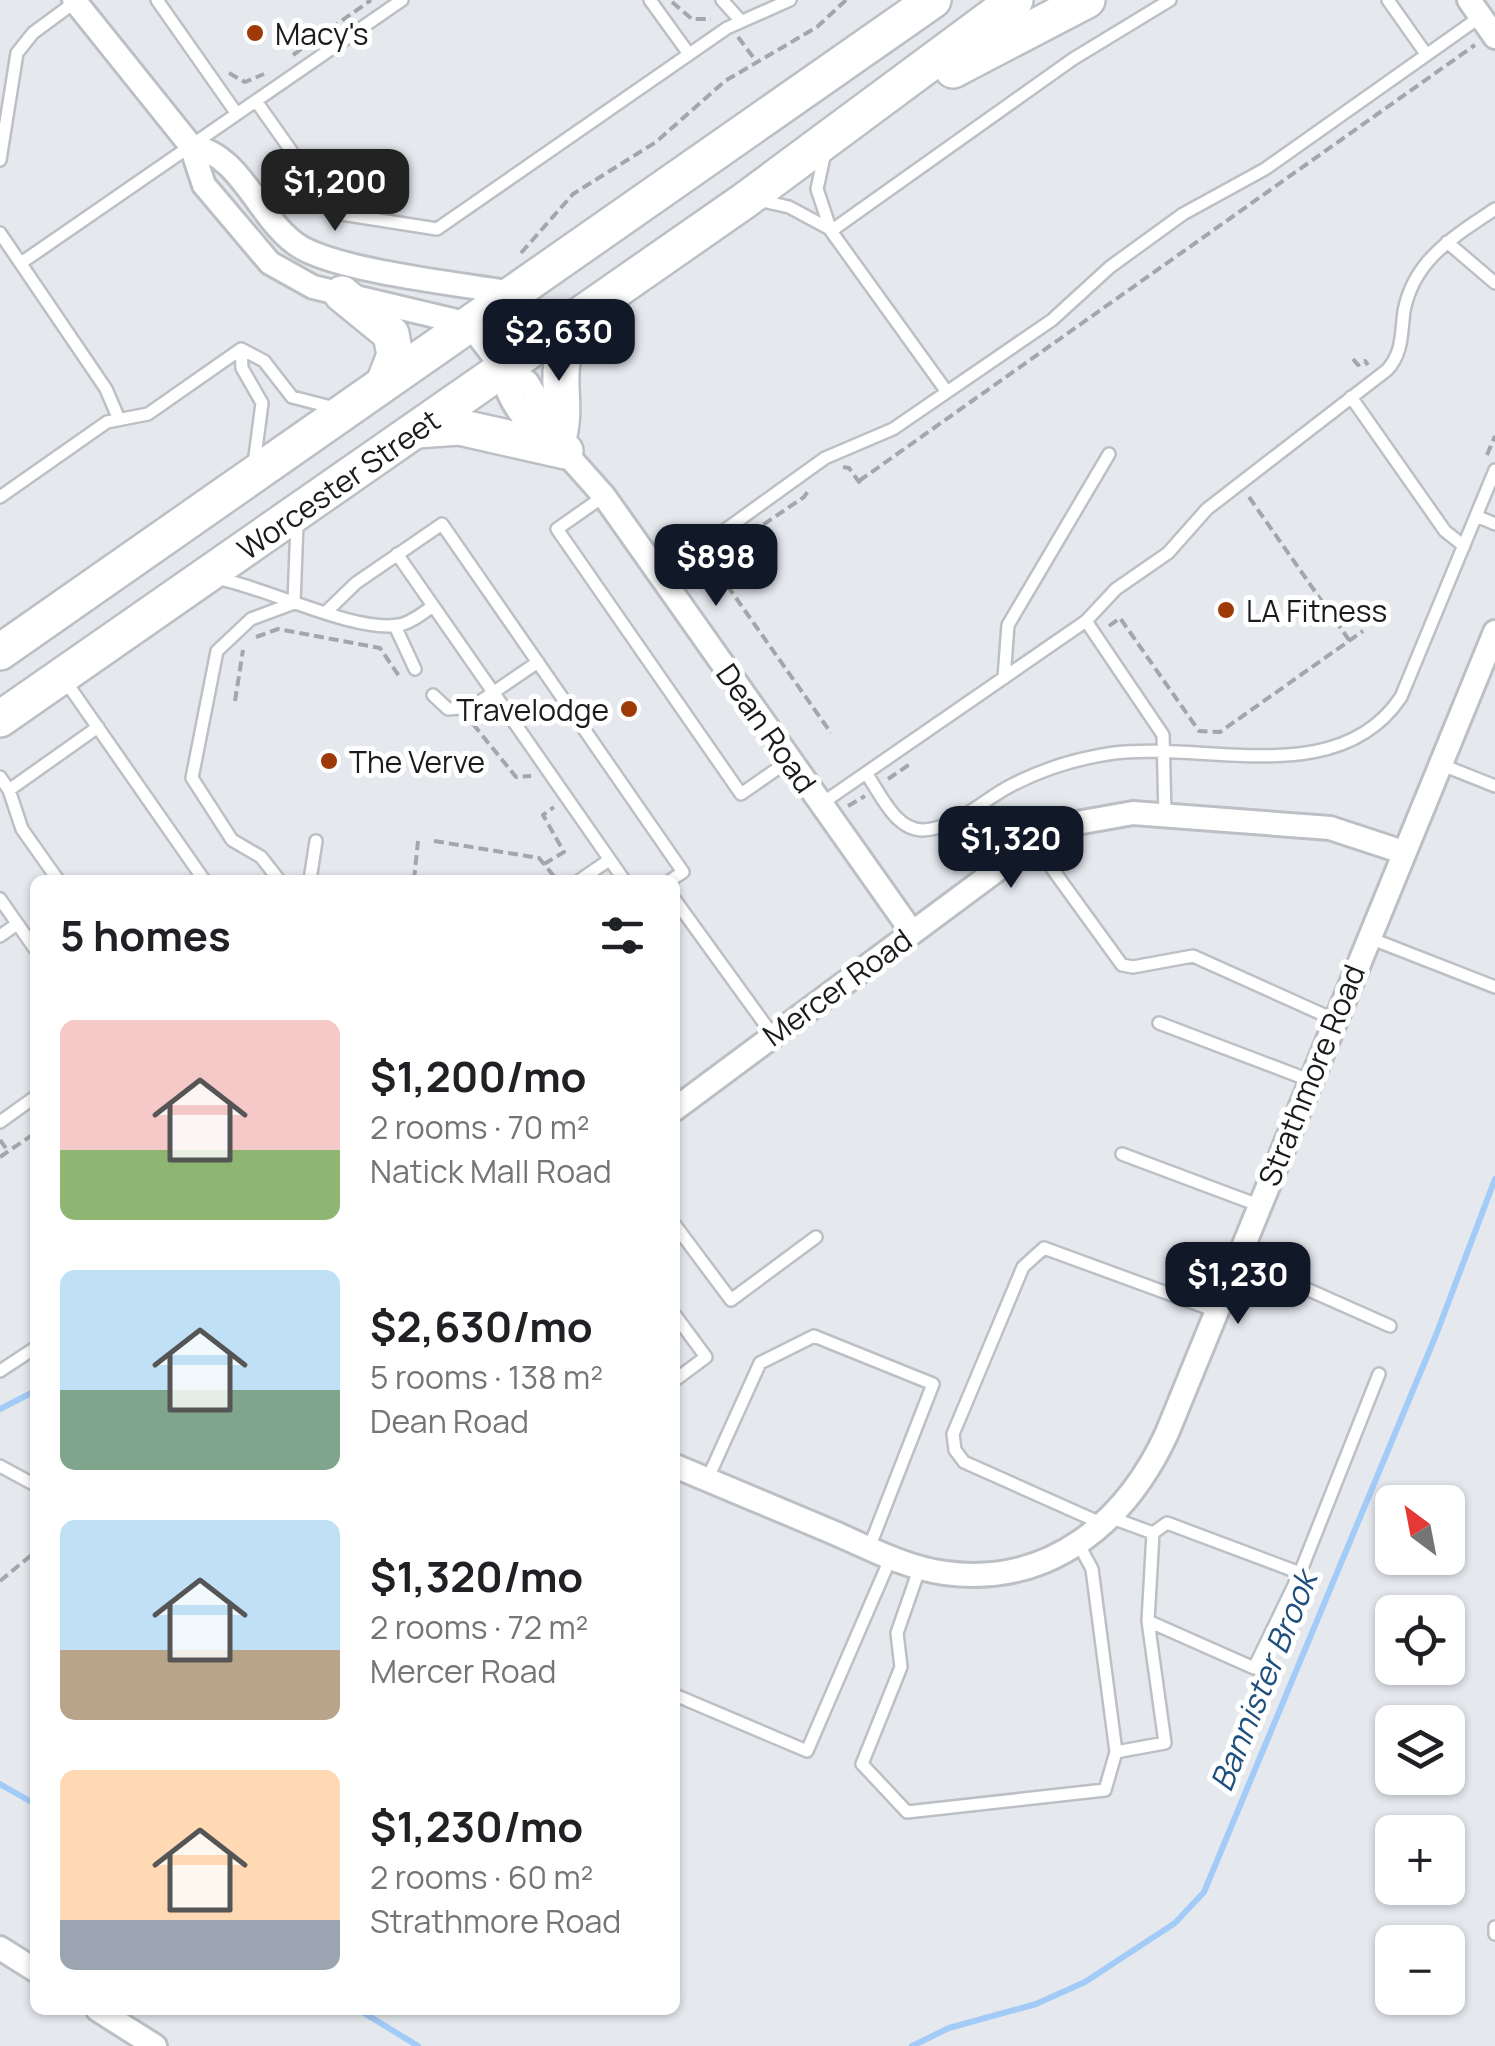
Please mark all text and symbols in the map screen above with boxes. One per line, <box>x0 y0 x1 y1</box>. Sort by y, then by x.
place label: Macy's <box>275 13 368 54</box>
marker: Macy's <box>244 22 266 44</box>
pin: $1,200 <box>254 149 416 234</box>
text: $1,200 <box>283 159 387 203</box>
pin: $2,630 <box>478 299 640 384</box>
text: $2,630 <box>505 309 613 353</box>
street label: Worcester Street <box>229 399 447 568</box>
pin: $898 <box>657 524 775 609</box>
text: $898 <box>676 534 756 578</box>
place label: LA Fitness <box>1246 590 1387 631</box>
marker: LA Fitness <box>1215 599 1237 621</box>
street label: Dean Road <box>707 655 827 801</box>
place label: Travelodge <box>456 689 609 730</box>
marker: Travelodge <box>618 698 640 720</box>
place label: The Verve <box>349 741 485 782</box>
marker: The Verve <box>318 750 340 772</box>
pin: $1,320 <box>930 806 1092 891</box>
text: $1,320 <box>960 816 1062 860</box>
text: 5 homes <box>60 906 231 964</box>
icon: filters <box>595 908 650 963</box>
street label: Mercer Road <box>754 919 920 1055</box>
street label: Strathmore Road <box>1248 958 1374 1192</box>
text: $1,200/mo <box>370 1047 586 1105</box>
icon: home <box>140 1060 260 1180</box>
text: 2 rooms · 70 m² <box>370 1105 590 1149</box>
text: Natick Mall Road <box>370 1149 612 1193</box>
pin: $1,230 <box>1157 1242 1319 1327</box>
text: $1,230 <box>1187 1252 1289 1296</box>
text: $2,630/mo <box>370 1297 593 1355</box>
icon: home <box>140 1310 260 1430</box>
text: 5 rooms · 138 m² <box>370 1355 603 1399</box>
text: Dean Road <box>370 1399 529 1443</box>
north arrow <box>1375 1485 1465 1575</box>
map controls <box>1375 1485 1465 2015</box>
text: $1,320/mo <box>370 1547 583 1605</box>
icon: home <box>140 1560 260 1680</box>
water label: Bannister Brook <box>1199 1561 1329 1797</box>
button: locate <box>1375 1595 1465 1685</box>
text: 2 rooms · 72 m² <box>370 1605 588 1649</box>
text: Mercer Road <box>370 1649 557 1693</box>
button: layers <box>1375 1705 1465 1795</box>
text: $1,230/mo <box>370 1797 583 1855</box>
icon: home <box>140 1810 260 1930</box>
button: + <box>1375 1815 1465 1905</box>
text: 2 rooms · 60 m² <box>370 1855 593 1899</box>
text: Strathmore Road <box>370 1899 621 1943</box>
button: − <box>1375 1925 1465 2015</box>

